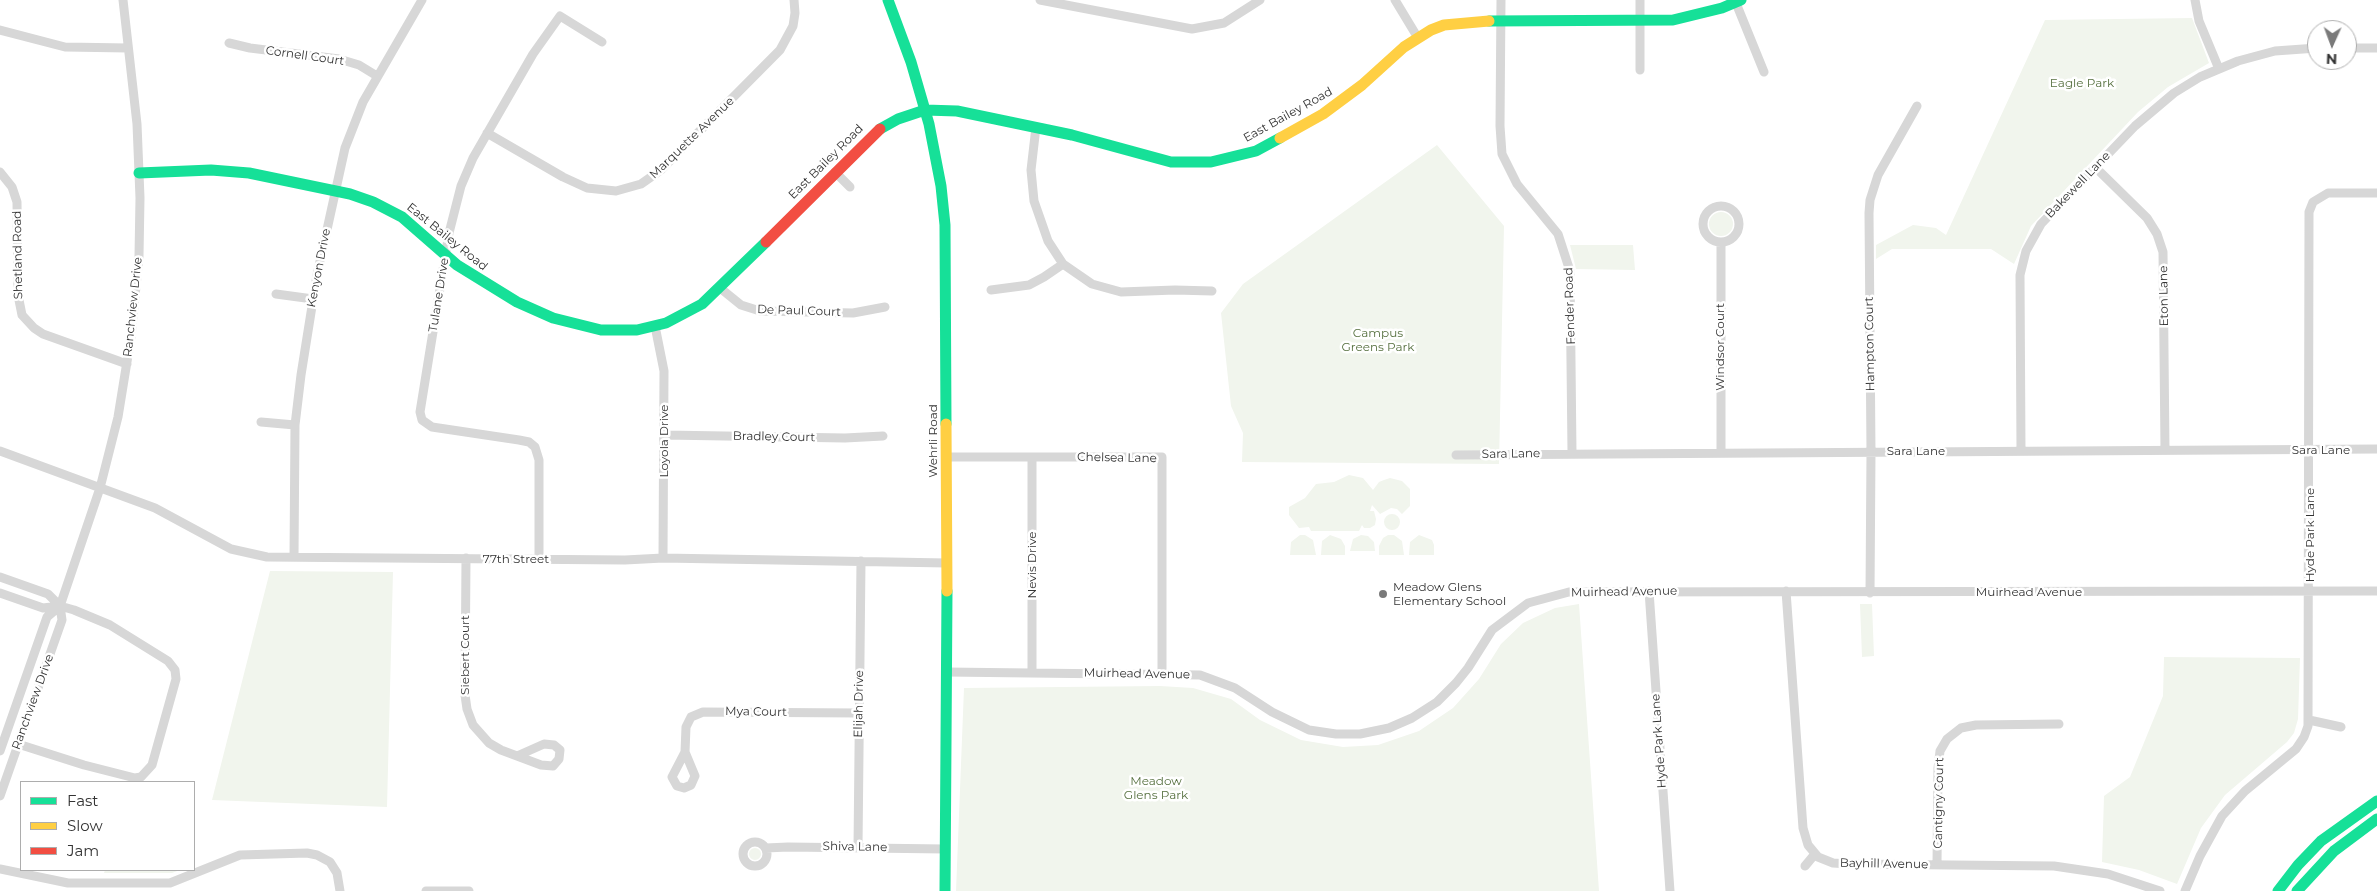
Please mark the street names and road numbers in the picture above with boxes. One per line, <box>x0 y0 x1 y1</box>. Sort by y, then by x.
street label: Cornell Court <box>265 43 345 69</box>
street label: East Bailey Road <box>1241 85 1335 145</box>
street label: Marquette Avenue <box>647 94 737 182</box>
street label: East Bailey Road <box>786 122 866 202</box>
street label: Bakewell Lane <box>2043 149 2113 221</box>
street label: East Bailey Road <box>404 200 490 274</box>
street label: Shetland Road <box>10 211 26 299</box>
street label: Kenyon Drive <box>304 227 334 309</box>
street label: Ranchview Drive <box>121 256 145 358</box>
street label: Tulane Drive <box>426 257 452 333</box>
street label: Eton Lane <box>2156 265 2172 327</box>
street label: Fender Road <box>1561 267 1579 345</box>
street label: Hampton Court <box>1862 296 1878 392</box>
street label: De Paul Court <box>757 302 841 320</box>
street label: Windsor Court <box>1713 303 1727 391</box>
street label: Loyola Drive <box>657 404 671 478</box>
street label: Wehrli Road <box>926 404 940 478</box>
street label: Bradley Court <box>733 429 815 445</box>
street label: Sara Lane <box>2292 443 2350 457</box>
street label: Sara Lane <box>1887 444 1945 458</box>
street label: Sara Lane <box>1482 446 1540 462</box>
street label: Chelsea Lane <box>1077 450 1157 466</box>
street label: Hyde Park Lane <box>2303 488 2317 582</box>
street label: Nevis Drive <box>1025 531 1039 599</box>
street label: 77th Street <box>483 552 549 566</box>
street label: Muirhead Avenue <box>1571 584 1677 600</box>
street label: Muirhead Avenue <box>1976 585 2082 599</box>
street label: Siebert Court <box>458 615 472 695</box>
street label: Ranchview Drive <box>9 652 57 752</box>
street label: Muirhead Avenue <box>1084 666 1190 682</box>
street label: Elijah Drive <box>851 670 867 738</box>
street label: Hyde Park Lane <box>1649 693 1669 789</box>
street label: Mya Court <box>725 704 787 720</box>
street label: Cantigny Court <box>1931 757 1947 849</box>
street label: Shiva Lane <box>823 839 887 855</box>
street label: Bayhill Avenue <box>1840 856 1928 872</box>

